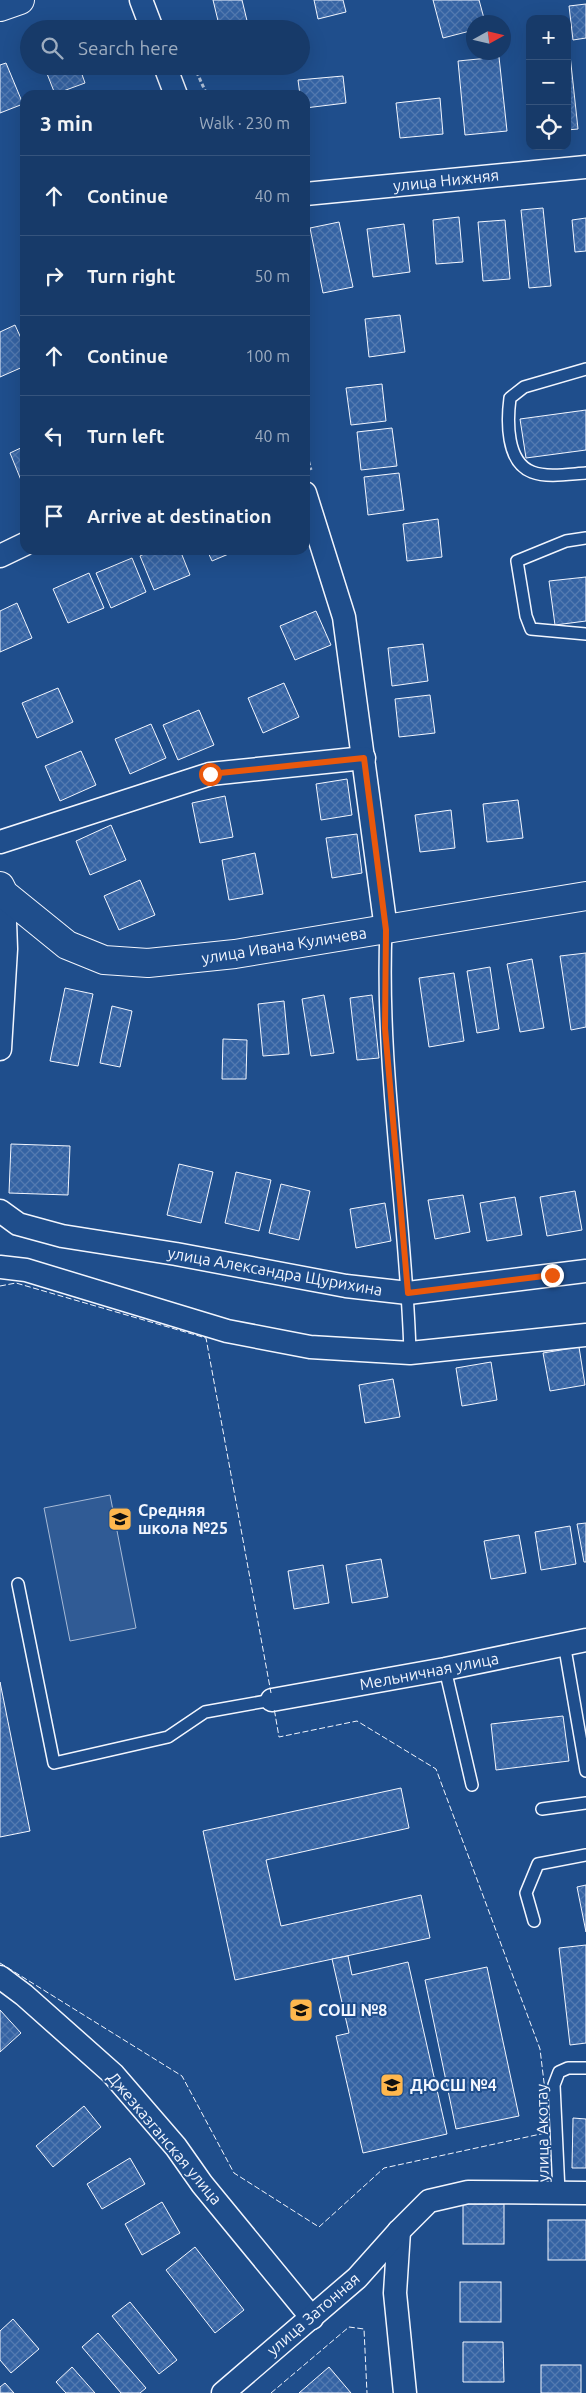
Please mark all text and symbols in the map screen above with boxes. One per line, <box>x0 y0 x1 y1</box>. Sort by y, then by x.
north arrow <box>466 15 511 60</box>
map controls <box>526 15 571 150</box>
button: + <box>526 15 571 60</box>
search box <box>20 20 310 75</box>
icon: search <box>38 34 66 62</box>
text: Search here <box>78 37 178 59</box>
button: − <box>526 60 571 105</box>
button: locate <box>526 105 571 150</box>
text: 3 min <box>40 111 93 135</box>
text: Walk · 230 m <box>199 114 290 132</box>
street label: улица Нижняя <box>392 165 500 195</box>
icon: ahead <box>40 182 68 210</box>
text: Continue <box>87 185 168 207</box>
text: 40 m <box>254 187 290 205</box>
icon: right <box>40 262 68 290</box>
text: Turn right <box>87 265 175 287</box>
text: 50 m <box>254 267 290 285</box>
icon: ahead <box>40 342 68 370</box>
text: Continue <box>87 345 168 367</box>
text: 100 m <box>245 347 290 365</box>
icon: left <box>40 422 68 450</box>
text: Turn left <box>87 425 165 447</box>
text: 40 m <box>254 427 290 445</box>
icon: arrive <box>40 502 68 530</box>
text: Arrive at destination <box>87 505 272 527</box>
route start <box>199 763 222 786</box>
street label: улица Ивана Куличева <box>200 923 368 967</box>
street label: улица Александра Щурихина <box>166 1243 384 1299</box>
route end <box>541 1264 564 1287</box>
place label: Средняя школа №25 <box>138 1501 228 1537</box>
school or university icon: Средняя школа №25 <box>107 1506 133 1532</box>
street label: Мельничная улица <box>358 1649 500 1693</box>
school or university icon: СОШ №8 <box>288 1997 314 2023</box>
place label: СОШ №8 <box>318 2001 387 2019</box>
street label: Джезказганская улица <box>104 2068 226 2208</box>
school or university icon: ДЮСШ №4 <box>379 2072 405 2098</box>
place label: ДЮСШ №4 <box>410 2076 497 2094</box>
street label: улица Акотау <box>532 2083 552 2182</box>
street label: улица Затонная <box>263 2269 363 2359</box>

